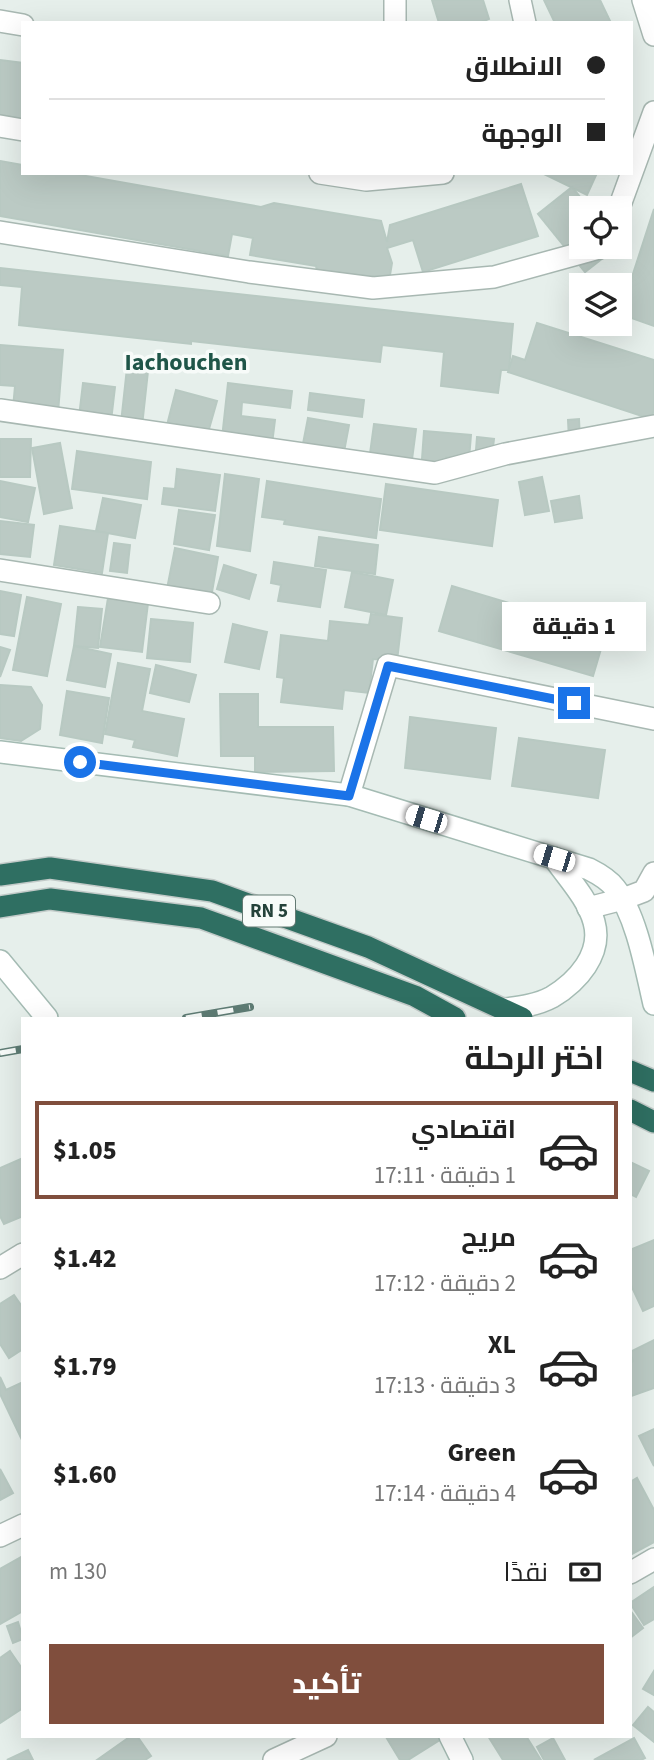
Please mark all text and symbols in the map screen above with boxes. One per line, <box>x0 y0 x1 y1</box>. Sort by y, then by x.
text: الانطلاق <box>465 48 563 85</box>
text: الوجهة <box>482 115 563 152</box>
map controls <box>569 196 632 336</box>
button: locate <box>569 196 632 259</box>
button: layers <box>569 273 632 336</box>
district label: Iachouchen <box>125 345 247 380</box>
callout: 1 دقيقة <box>502 602 646 650</box>
text: 1 دقيقة <box>532 610 616 643</box>
route end <box>558 687 590 719</box>
route start <box>64 746 96 778</box>
car <box>403 803 450 835</box>
car <box>531 842 578 874</box>
road number: RN 5 <box>243 896 295 926</box>
text: اختر الرحلة <box>465 1036 604 1082</box>
text: اقتصادي <box>411 1111 516 1148</box>
icon: car <box>537 1119 600 1182</box>
text: $1.05 <box>53 1132 117 1169</box>
text: 1 دقيقة · 17:11 <box>374 1159 516 1192</box>
text: مريح <box>461 1219 516 1256</box>
icon: car <box>537 1227 600 1290</box>
text: $1.42 <box>53 1240 117 1277</box>
text: 2 دقيقة · 17:12 <box>374 1267 516 1300</box>
text: XL <box>488 1326 516 1363</box>
icon: car <box>537 1335 600 1398</box>
text: $1.79 <box>53 1348 117 1385</box>
text: 3 دقيقة · 17:13 <box>374 1369 516 1402</box>
text: Green <box>448 1434 516 1471</box>
icon: car <box>537 1443 600 1506</box>
text: $1.60 <box>53 1456 117 1493</box>
text: 4 دقيقة · 17:14 <box>374 1477 516 1510</box>
icon: cash <box>566 1553 604 1591</box>
text: نقدًا <box>504 1554 548 1591</box>
text: 130 m <box>49 1555 107 1588</box>
button: تأكيد <box>49 1644 604 1724</box>

